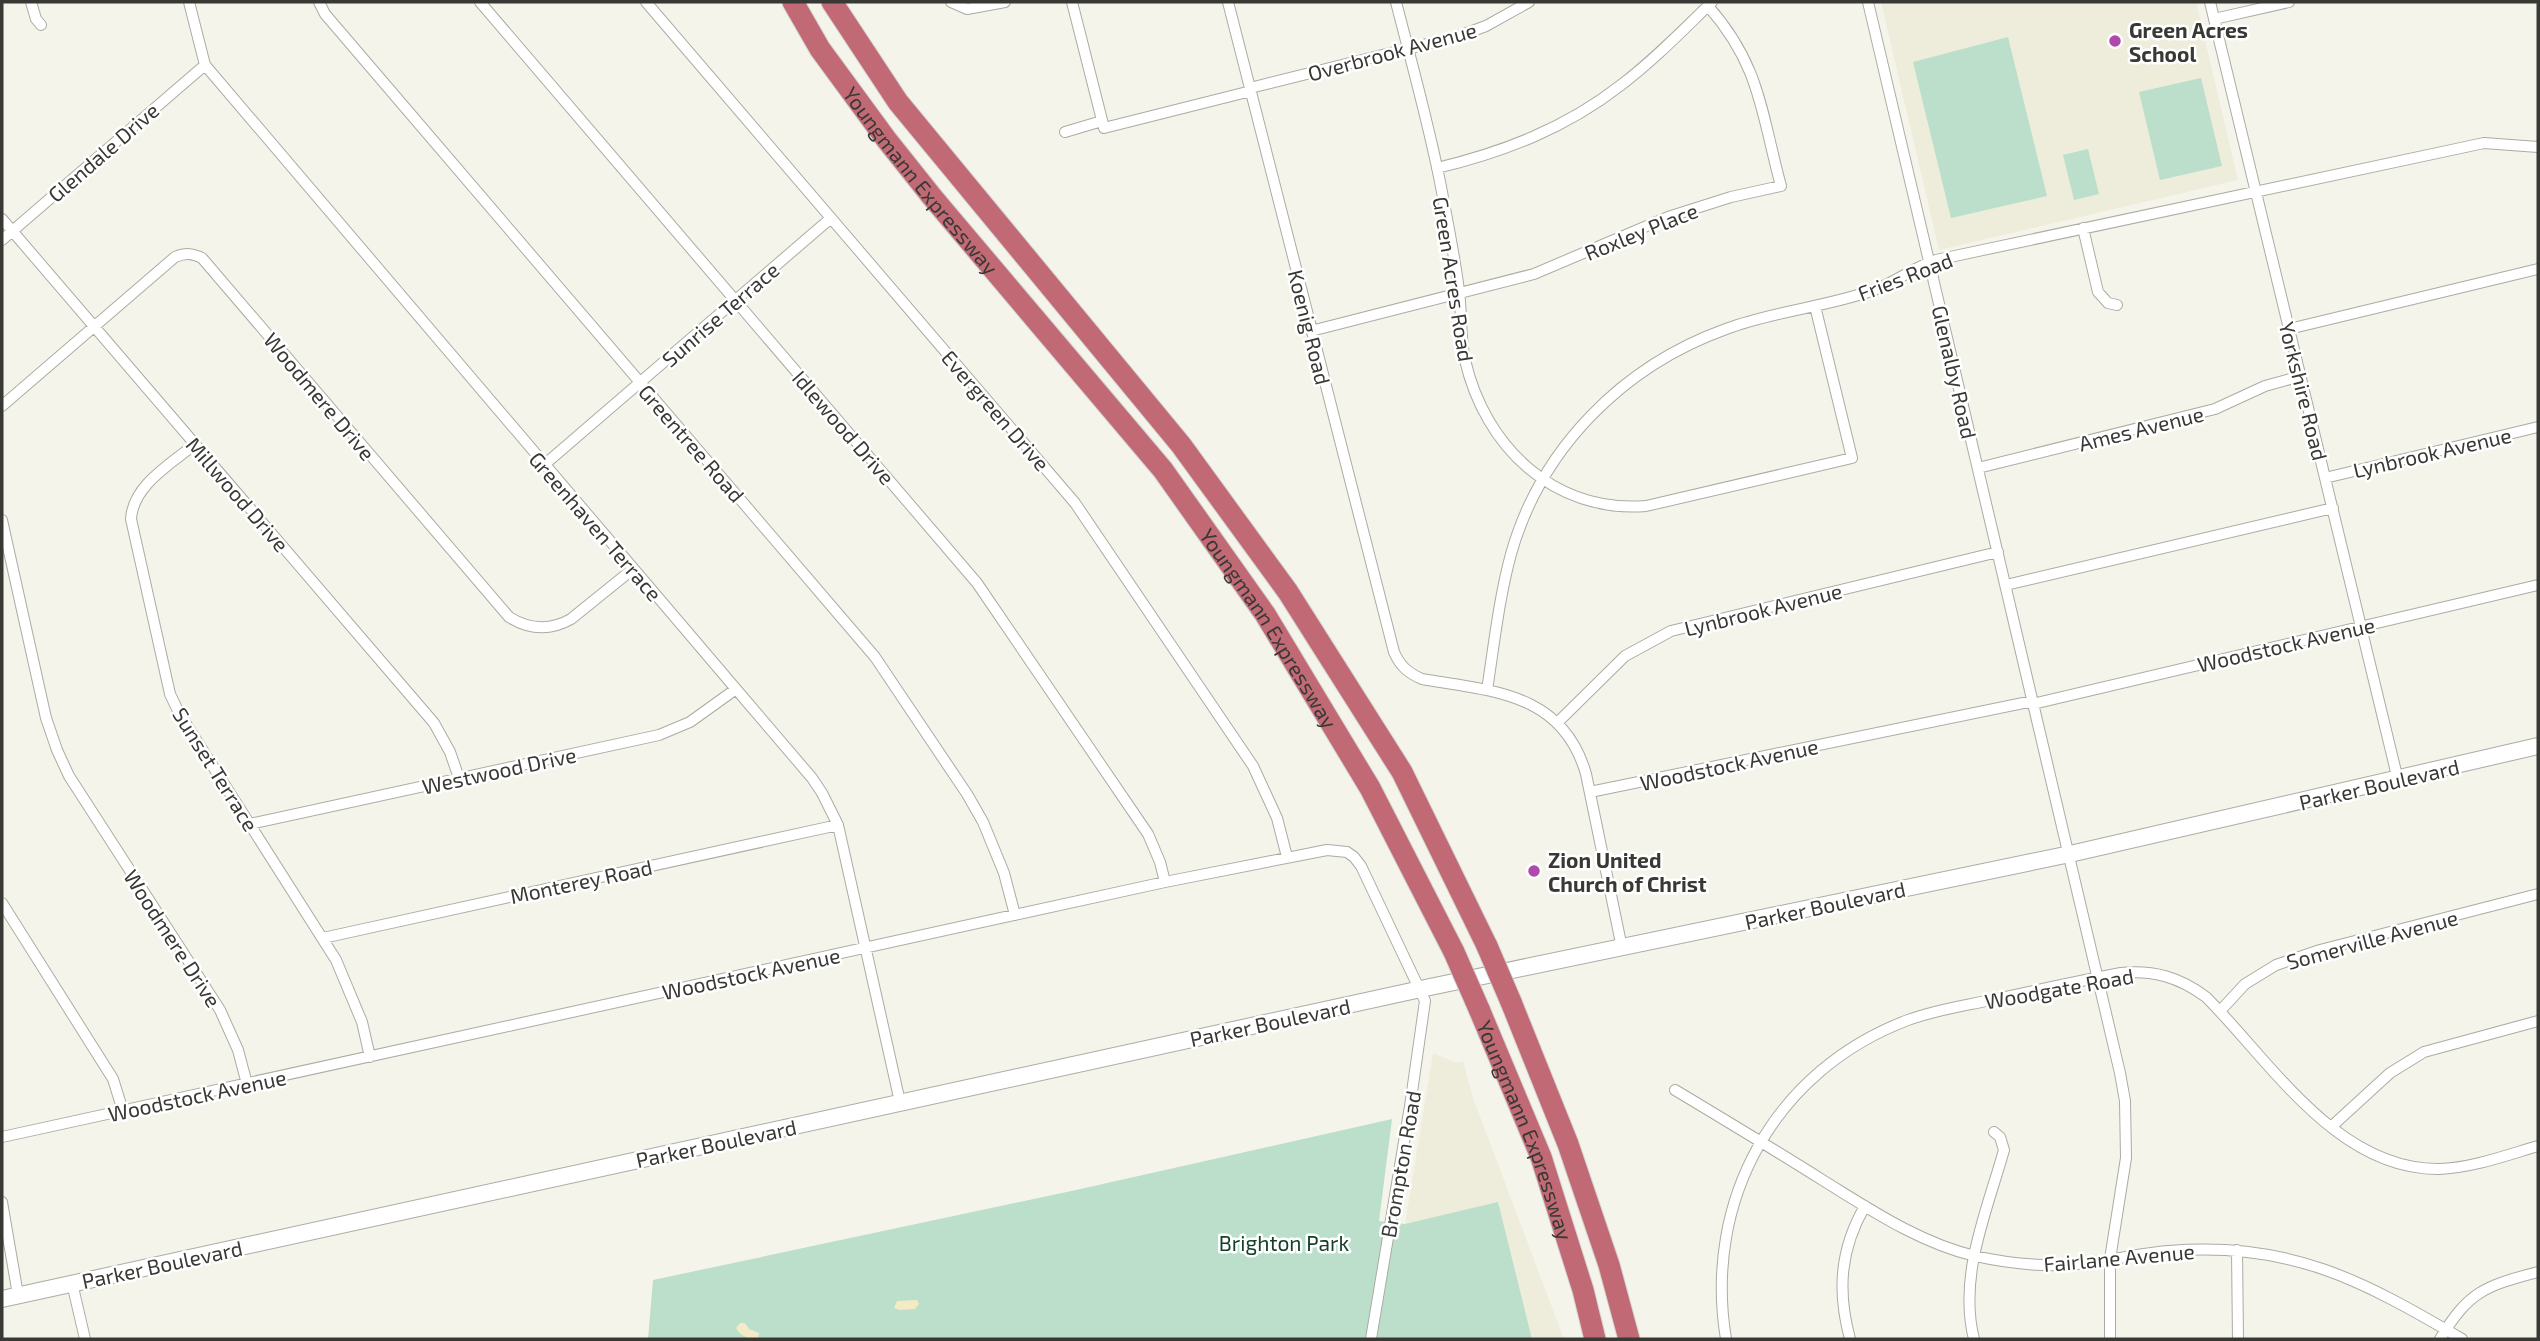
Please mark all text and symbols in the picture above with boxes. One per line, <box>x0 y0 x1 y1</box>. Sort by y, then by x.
street label: Overbrook Avenue <box>1305 16 1479 86</box>
place label: Green Acres School <box>2129 17 2248 66</box>
marker: Green Acres School <box>2107 33 2123 49</box>
street label: Youngmann Expressway <box>839 81 1004 279</box>
street label: Glendale Drive <box>43 97 163 207</box>
street label: Green Acres Road <box>1429 195 1479 363</box>
street label: Roxley Place <box>1581 197 1701 265</box>
street label: Fries Road <box>1854 246 1956 306</box>
street label: Sunrise Terrace <box>656 256 784 372</box>
street label: Koenig Road <box>1284 267 1336 387</box>
street label: Glenalby Road <box>1927 303 1983 441</box>
street label: Yorkshire Road <box>2275 319 2333 463</box>
street label: Woodmere Drive <box>259 327 381 465</box>
street label: Evergreen Drive <box>937 345 1055 475</box>
street label: Idlewood Drive <box>788 365 900 489</box>
street label: Greentree Road <box>634 379 750 507</box>
street label: Ames Avenue <box>2076 400 2206 456</box>
street label: Lynbrook Avenue <box>2350 422 2514 482</box>
street label: Millwood Drive <box>181 432 295 556</box>
street label: Greenhaven Terrace <box>524 446 668 606</box>
street label: Youngmann Expressway <box>1196 523 1343 732</box>
street label: Lynbrook Avenue <box>1682 577 1844 641</box>
street label: Woodstock Avenue <box>2195 611 2377 677</box>
street label: Sunset Terrace <box>168 703 264 835</box>
street label: Woodstock Avenue <box>1638 733 1820 795</box>
street label: Westwood Drive <box>420 741 578 799</box>
street label: Parker Boulevard <box>2296 753 2462 815</box>
place label: Zion United Church of Christ <box>1548 847 1707 896</box>
street label: Monterey Road <box>508 854 654 908</box>
marker: Zion United Church of Christ <box>1526 863 1542 879</box>
street label: Woodmere Drive <box>119 864 227 1012</box>
street label: Parker Boulevard <box>1742 876 1908 934</box>
street label: Somerville Avenue <box>2284 904 2460 974</box>
street label: Woodstock Avenue <box>660 942 842 1004</box>
street label: Woodgate Road <box>1983 963 2135 1013</box>
street label: Parker Boulevard <box>1187 993 1353 1051</box>
street label: Youngmann Expressway <box>1473 1017 1579 1243</box>
street label: Woodstock Avenue <box>106 1064 288 1126</box>
street label: Brompton Road <box>1375 1089 1425 1239</box>
street label: Parker Boulevard <box>633 1114 799 1172</box>
park label: Brighton Park <box>1219 1230 1349 1255</box>
street label: Parker Boulevard <box>79 1235 245 1293</box>
street label: Fairlane Avenue <box>2042 1238 2196 1276</box>

